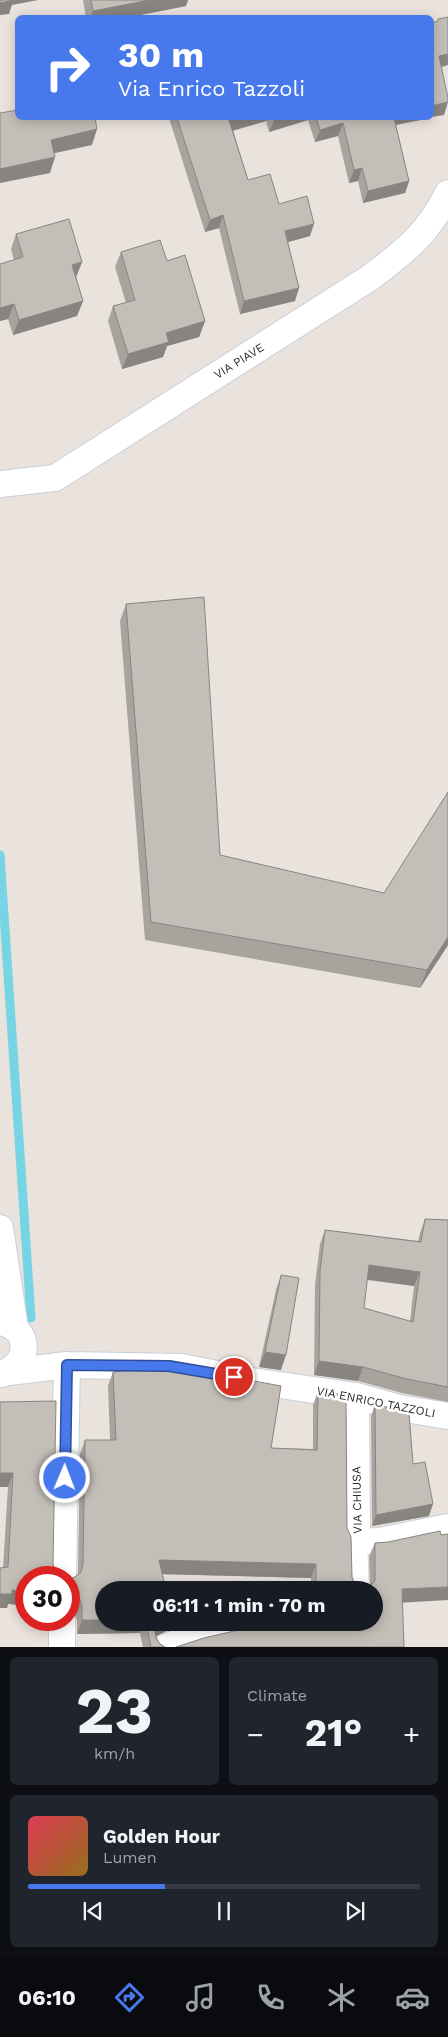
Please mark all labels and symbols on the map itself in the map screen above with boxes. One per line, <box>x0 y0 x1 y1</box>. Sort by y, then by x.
street label: VIA PIAVE <box>211 340 267 382</box>
pin <box>213 1356 255 1398</box>
street label: VIA ENRICO TAZZOLI <box>315 1384 437 1420</box>
position arrow <box>38 1451 90 1503</box>
street label: VIA CHIUSA <box>349 1466 365 1534</box>
speed limit sign: 30 <box>15 1566 80 1631</box>

